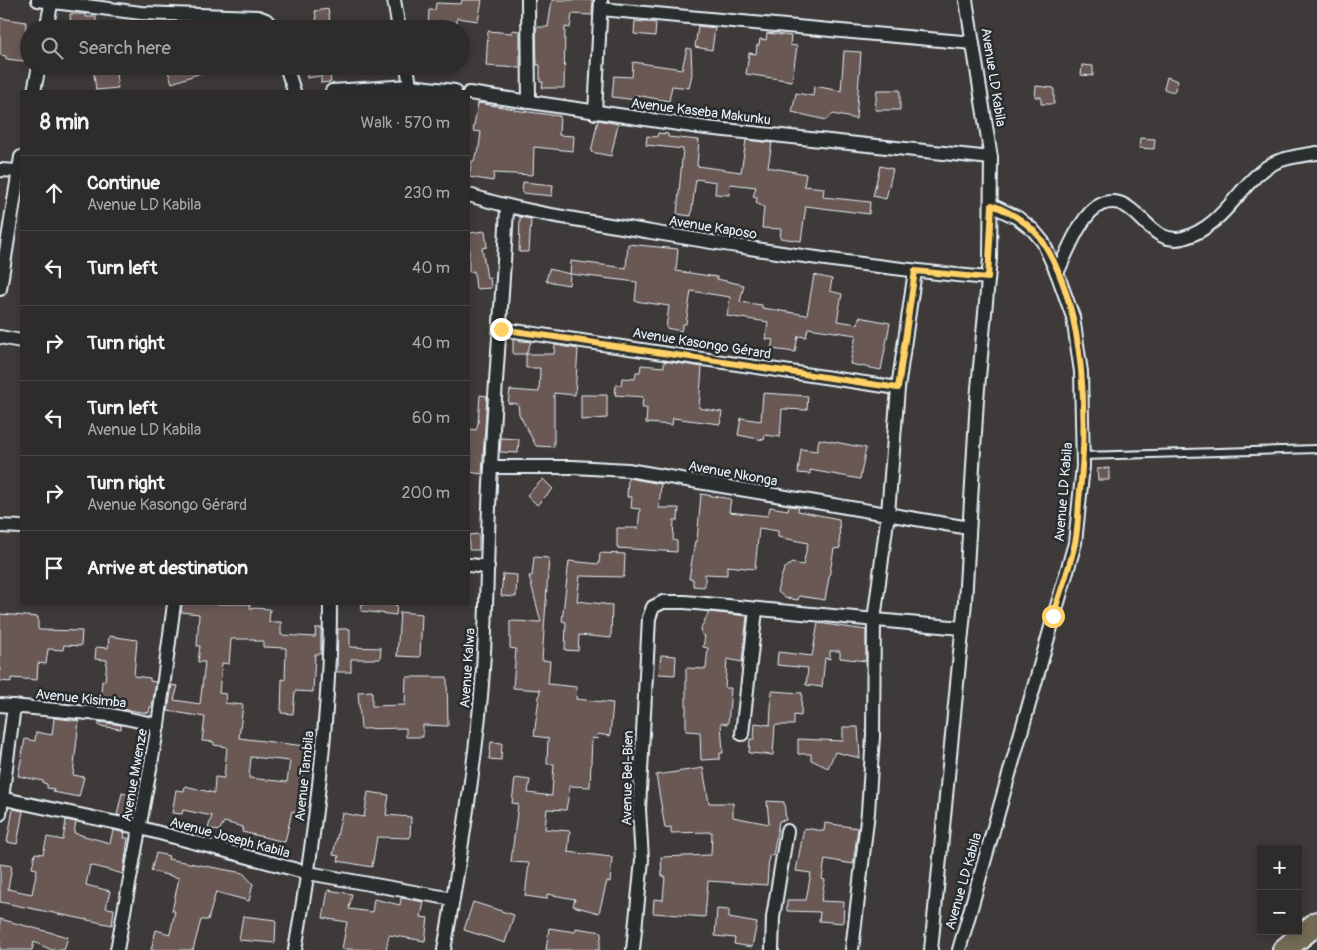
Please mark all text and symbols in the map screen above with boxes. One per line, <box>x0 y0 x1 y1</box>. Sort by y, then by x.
search box <box>20 20 470 75</box>
street label: Avenue LD Kabila <box>977 26 1010 128</box>
icon: search <box>38 34 66 62</box>
text: Search here <box>78 36 171 60</box>
street label: Avenue Kaseba Makunku <box>630 94 772 129</box>
text: 8 min <box>40 109 89 136</box>
text: Walk · 570 m <box>361 113 450 133</box>
text: Continue <box>87 171 160 195</box>
icon: ahead <box>40 179 68 207</box>
text: 230 m <box>404 183 450 203</box>
text: Avenue LD Kabila <box>87 195 201 215</box>
street label: Avenue Kaposo <box>668 212 759 243</box>
icon: left <box>40 254 68 282</box>
text: Turn left <box>87 256 157 280</box>
text: 40 m <box>412 258 450 278</box>
route end <box>490 318 513 341</box>
street label: Avenue Kasongo Gérard <box>631 324 773 363</box>
icon: right <box>40 329 68 357</box>
text: Turn right <box>87 331 165 355</box>
text: 40 m <box>412 333 450 353</box>
text: Turn left <box>87 396 157 420</box>
icon: left <box>40 404 68 432</box>
text: 60 m <box>412 408 450 428</box>
text: Avenue LD Kabila <box>87 420 201 440</box>
street label: Avenue LD Kabila <box>1051 442 1076 543</box>
street label: Avenue Nkonga <box>687 457 779 490</box>
text: Turn right <box>87 471 165 495</box>
icon: right <box>40 479 68 507</box>
text: 200 m <box>402 483 450 503</box>
text: Avenue Kasongo Gérard <box>87 495 247 515</box>
icon: arrive <box>40 554 68 582</box>
text: Arrive at destination <box>87 556 248 580</box>
route start <box>1042 605 1065 628</box>
street label: Avenue Kalwa <box>456 627 479 709</box>
street label: Avenue Kisimba <box>35 685 127 712</box>
street label: Avenue Mwenze <box>118 727 151 823</box>
street label: Avenue Tambila <box>291 730 318 822</box>
street label: Avenue Bel-Bien <box>618 730 637 826</box>
street label: Avenue Joseph Kabila <box>168 813 292 862</box>
street label: Avenue LD Kabila <box>942 831 985 932</box>
map controls <box>1257 845 1302 935</box>
button: + <box>1257 845 1302 890</box>
button: − <box>1257 890 1302 935</box>

